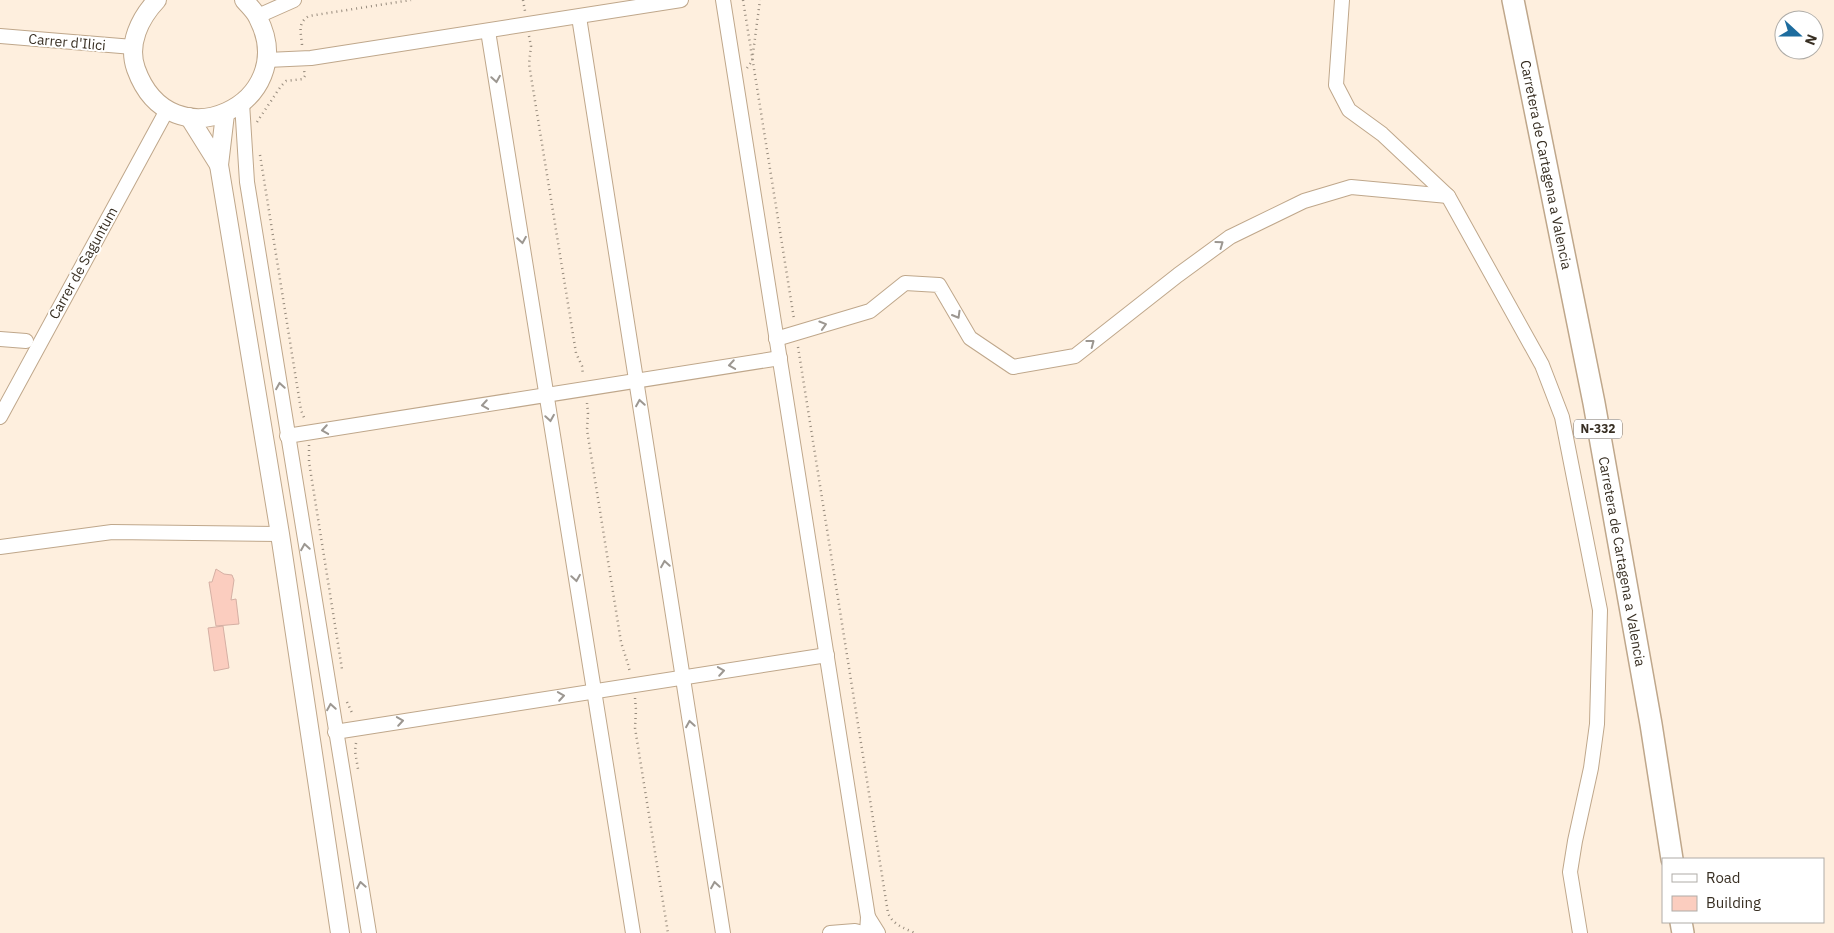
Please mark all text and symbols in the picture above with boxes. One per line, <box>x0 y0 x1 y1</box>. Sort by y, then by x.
north arrow <box>1774 10 1824 60</box>
street label: Carrer d'Ilici <box>28 30 106 54</box>
text: N <box>1801 32 1821 48</box>
street label: Carretera de Cartagena a Valencia <box>1516 58 1576 271</box>
one-way arrow <box>491 75 501 84</box>
street label: Carrer de Saguntum <box>45 204 121 322</box>
one-way arrow <box>516 235 526 244</box>
one-way arrow <box>1214 241 1224 250</box>
one-way arrow <box>950 309 960 318</box>
one-way arrow <box>819 321 827 331</box>
one-way arrow <box>1085 340 1095 349</box>
one-way arrow <box>728 360 736 370</box>
one-way arrow <box>275 382 285 391</box>
one-way arrow <box>481 399 489 409</box>
one-way arrow <box>635 399 645 408</box>
one-way arrow <box>545 413 555 422</box>
road number: N-332 <box>1574 419 1622 438</box>
one-way arrow <box>320 425 329 435</box>
street label: Carretera de Cartagena a Valencia <box>1595 455 1650 668</box>
one-way arrow <box>301 543 311 551</box>
one-way arrow <box>660 560 670 568</box>
one-way arrow <box>570 574 581 582</box>
one-way arrow <box>718 666 726 677</box>
one-way arrow <box>557 692 565 702</box>
one-way arrow <box>326 703 337 711</box>
one-way arrow <box>396 717 405 727</box>
one-way arrow <box>685 720 695 729</box>
legend <box>1662 858 1824 923</box>
text: Road <box>1706 868 1741 887</box>
one-way arrow <box>356 881 366 889</box>
one-way arrow <box>711 881 721 889</box>
text: Building <box>1706 893 1761 912</box>

